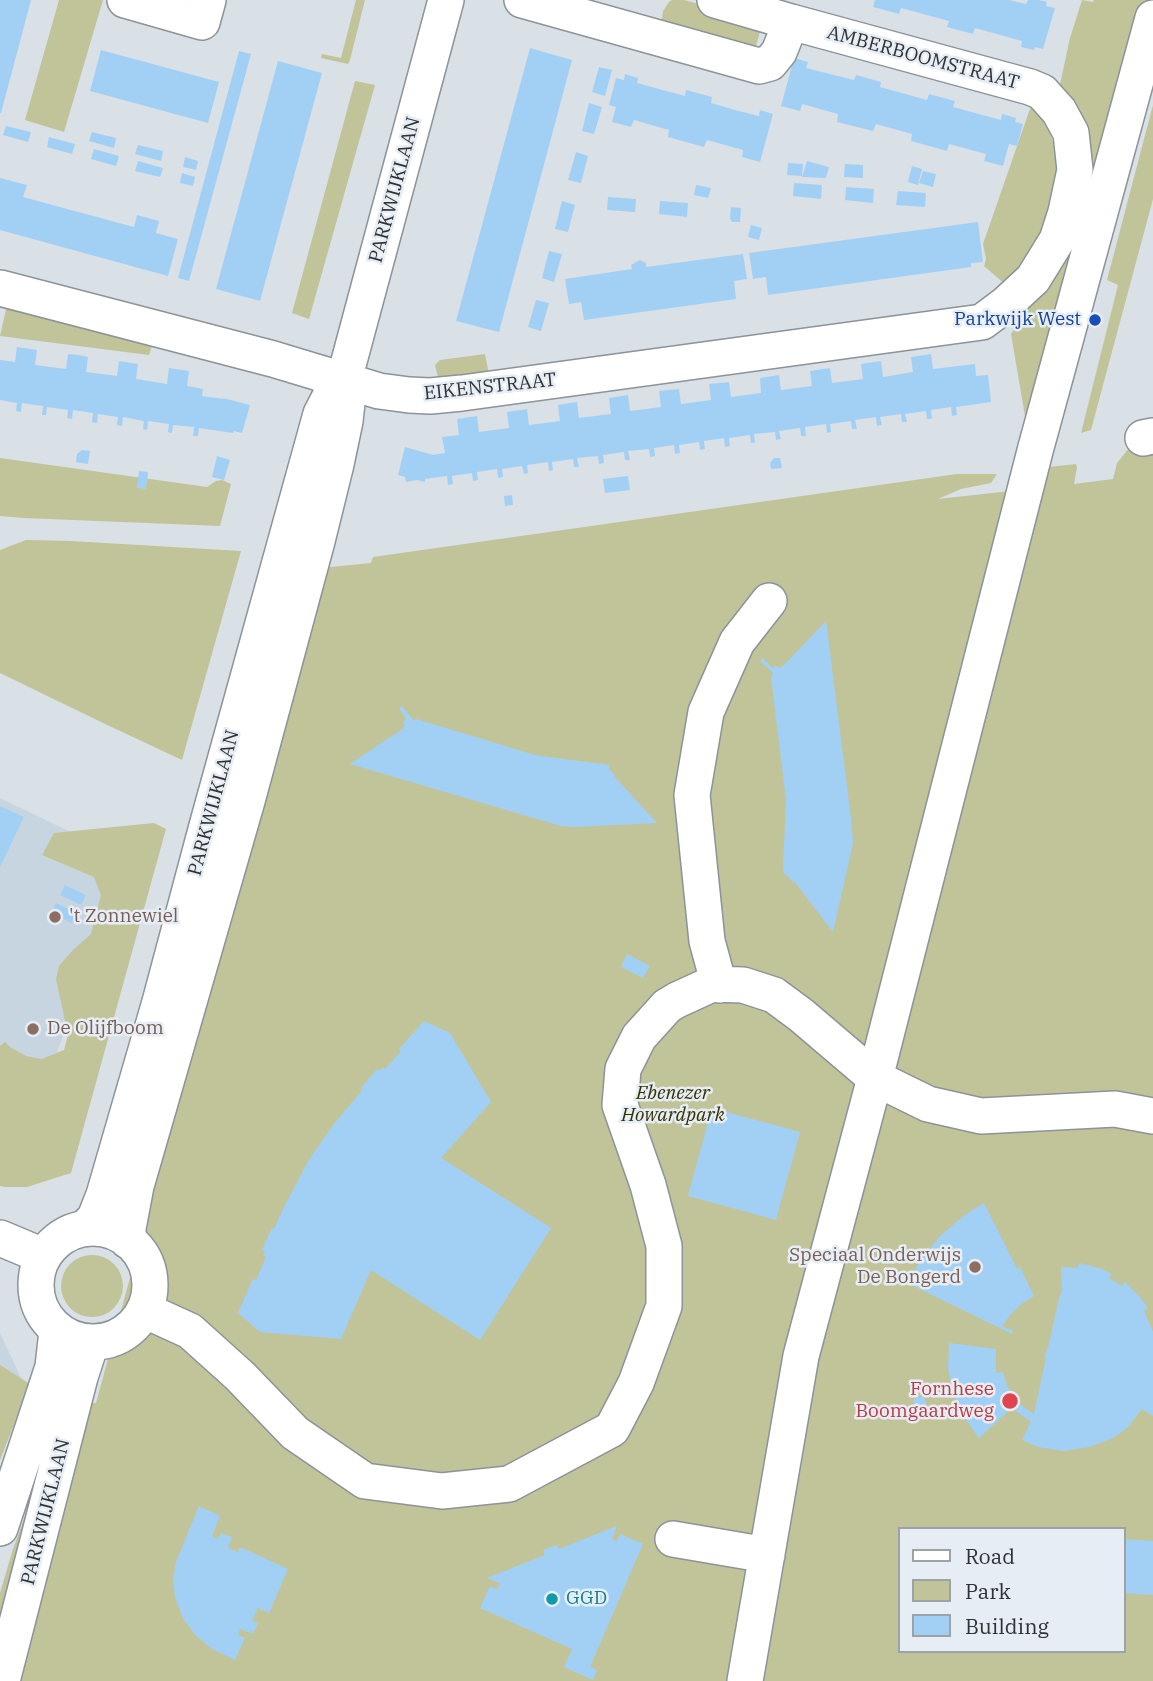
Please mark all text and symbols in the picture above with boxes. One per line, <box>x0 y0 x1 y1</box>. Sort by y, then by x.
street label: AMBERBOOMSTRAAT <box>824 21 1022 95</box>
street label: PARKWIJKLAAN <box>365 115 425 265</box>
place label: Parkwijk West <box>954 309 1081 331</box>
marker: Parkwijk West <box>1087 312 1103 328</box>
street label: EIKENSTRAAT <box>423 369 557 405</box>
street label: PARKWIJKLAAN <box>184 728 244 878</box>
place label: 't Zonnewiel <box>69 906 179 928</box>
marker: 't Zonnewiel <box>47 909 63 925</box>
place label: De Olijfboom <box>47 1018 164 1040</box>
marker: De Olijfboom <box>25 1021 41 1037</box>
park label: Ebenezer Howardpark <box>621 1083 725 1127</box>
place label: Speciaal Onderwijs De Bongerd <box>789 1245 961 1289</box>
marker: Speciaal Onderwijs De Bongerd <box>967 1259 983 1275</box>
place label: Fornhese Boomgaardweg <box>855 1379 994 1423</box>
marker: Fornhese Boomgaardweg <box>1000 1391 1020 1411</box>
street label: PARKWIJKLAAN <box>17 1436 75 1588</box>
legend <box>898 1527 1125 1653</box>
text: Road <box>965 1542 1015 1570</box>
text: Park <box>965 1577 1011 1605</box>
place label: GGD <box>566 1588 607 1610</box>
marker: GGD <box>544 1591 560 1607</box>
text: Building <box>965 1612 1049 1640</box>

